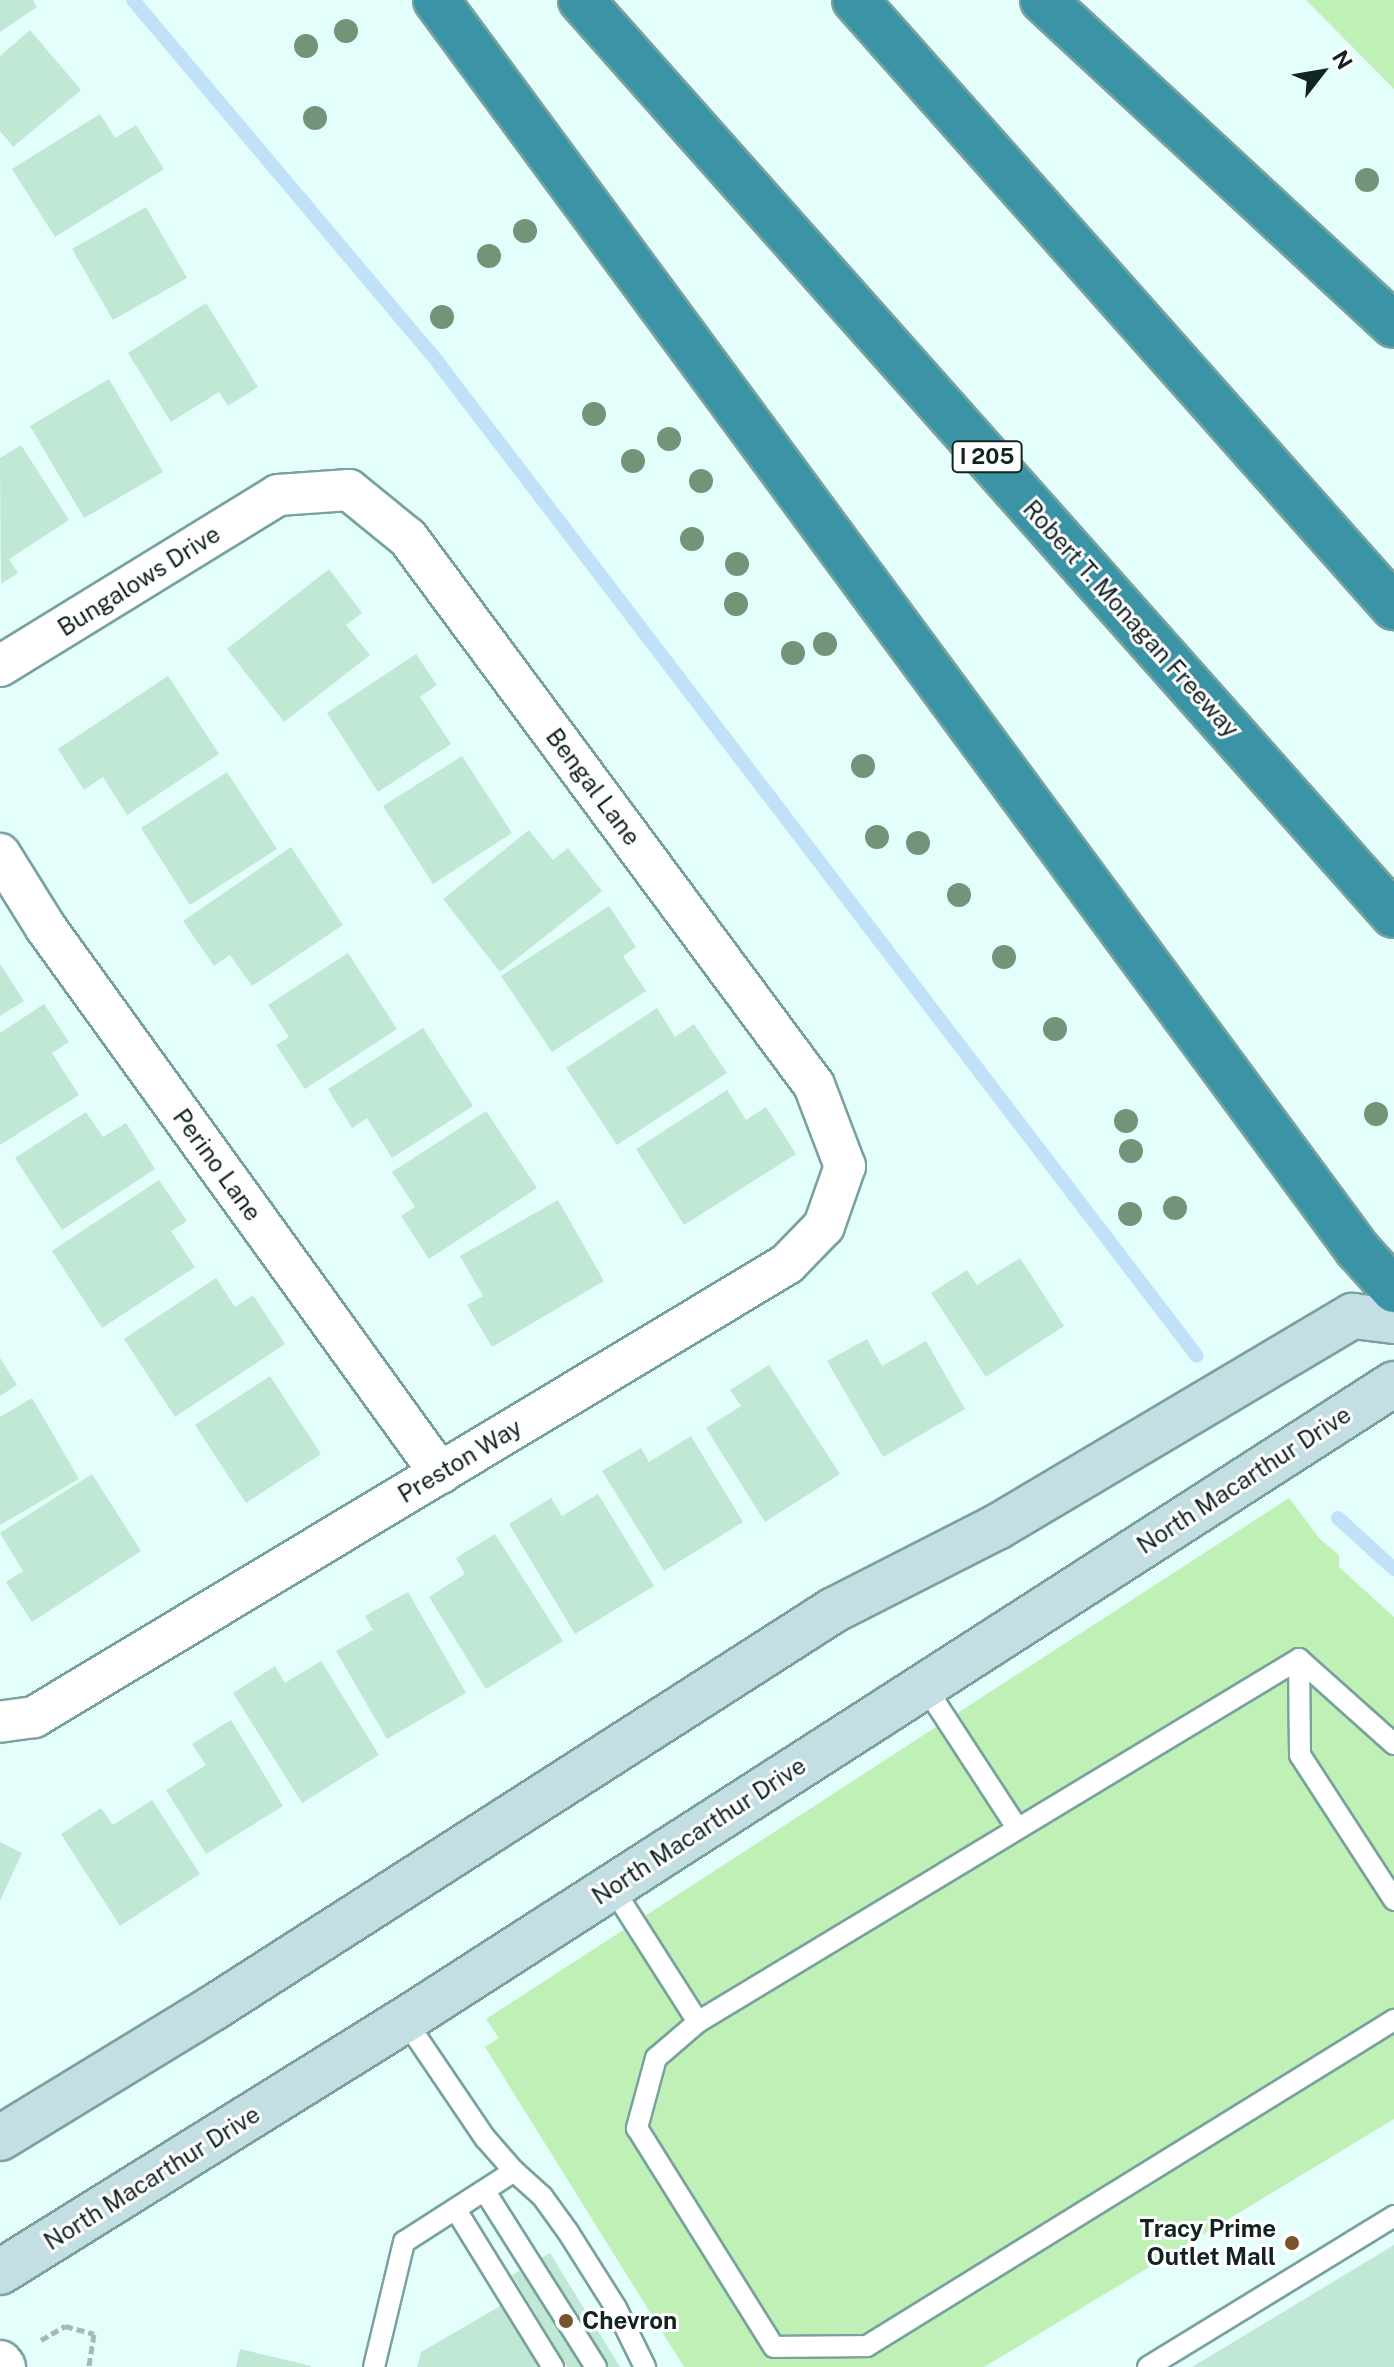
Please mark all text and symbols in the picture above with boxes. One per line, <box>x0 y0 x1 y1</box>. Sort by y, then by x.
north arrow <box>1282 32 1362 112</box>
text: N <box>1327 46 1358 74</box>
road number: I 205 <box>951 439 1023 475</box>
street label: Robert T. Monagan Freeway <box>1017 495 1245 743</box>
street label: Bungalows Drive <box>53 520 225 642</box>
street label: Bengal Lane <box>540 723 646 851</box>
street label: Perino Lane <box>167 1103 267 1227</box>
street label: North Macarthur Drive <box>1132 1400 1356 1560</box>
street label: Preston Way <box>393 1413 527 1509</box>
street label: North Macarthur Drive <box>587 1751 811 1911</box>
street label: North Macarthur Drive <box>39 2100 265 2256</box>
place label: Tracy Prime Outlet Mall <box>1139 2215 1276 2271</box>
marker: Tracy Prime Outlet Mall <box>1283 2234 1301 2252</box>
place label: Chevron <box>582 2307 677 2335</box>
marker: Chevron <box>557 2312 575 2330</box>

